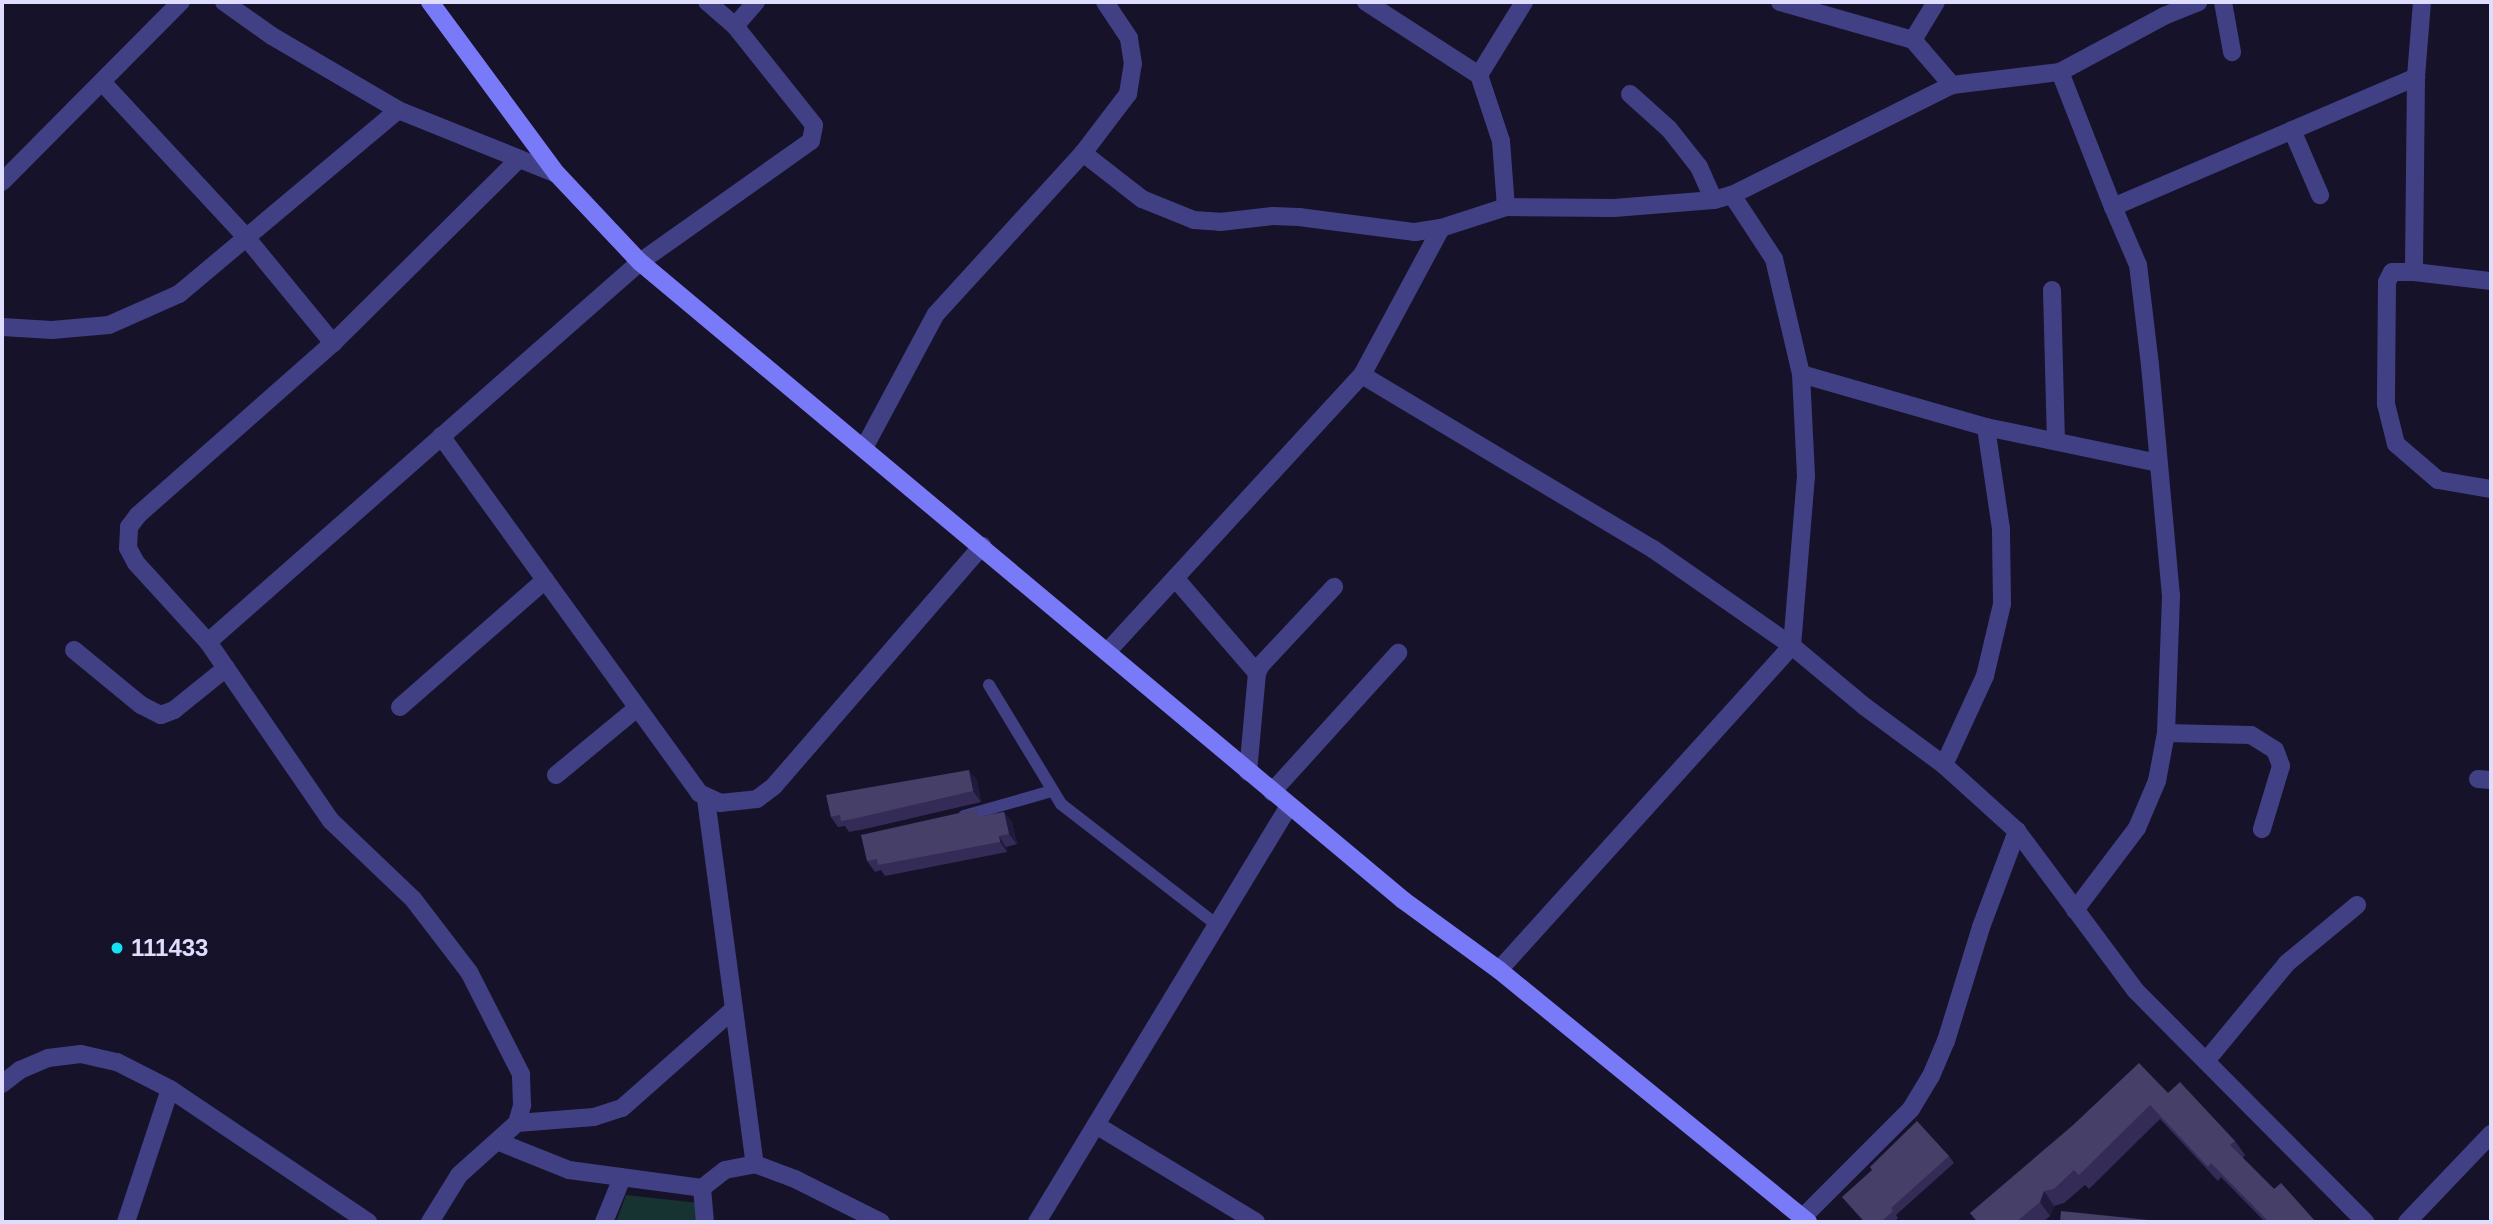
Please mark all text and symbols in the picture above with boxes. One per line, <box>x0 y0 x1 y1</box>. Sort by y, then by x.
place label: 111433 <box>131 934 208 962</box>
marker: 111433 <box>109 940 125 956</box>

